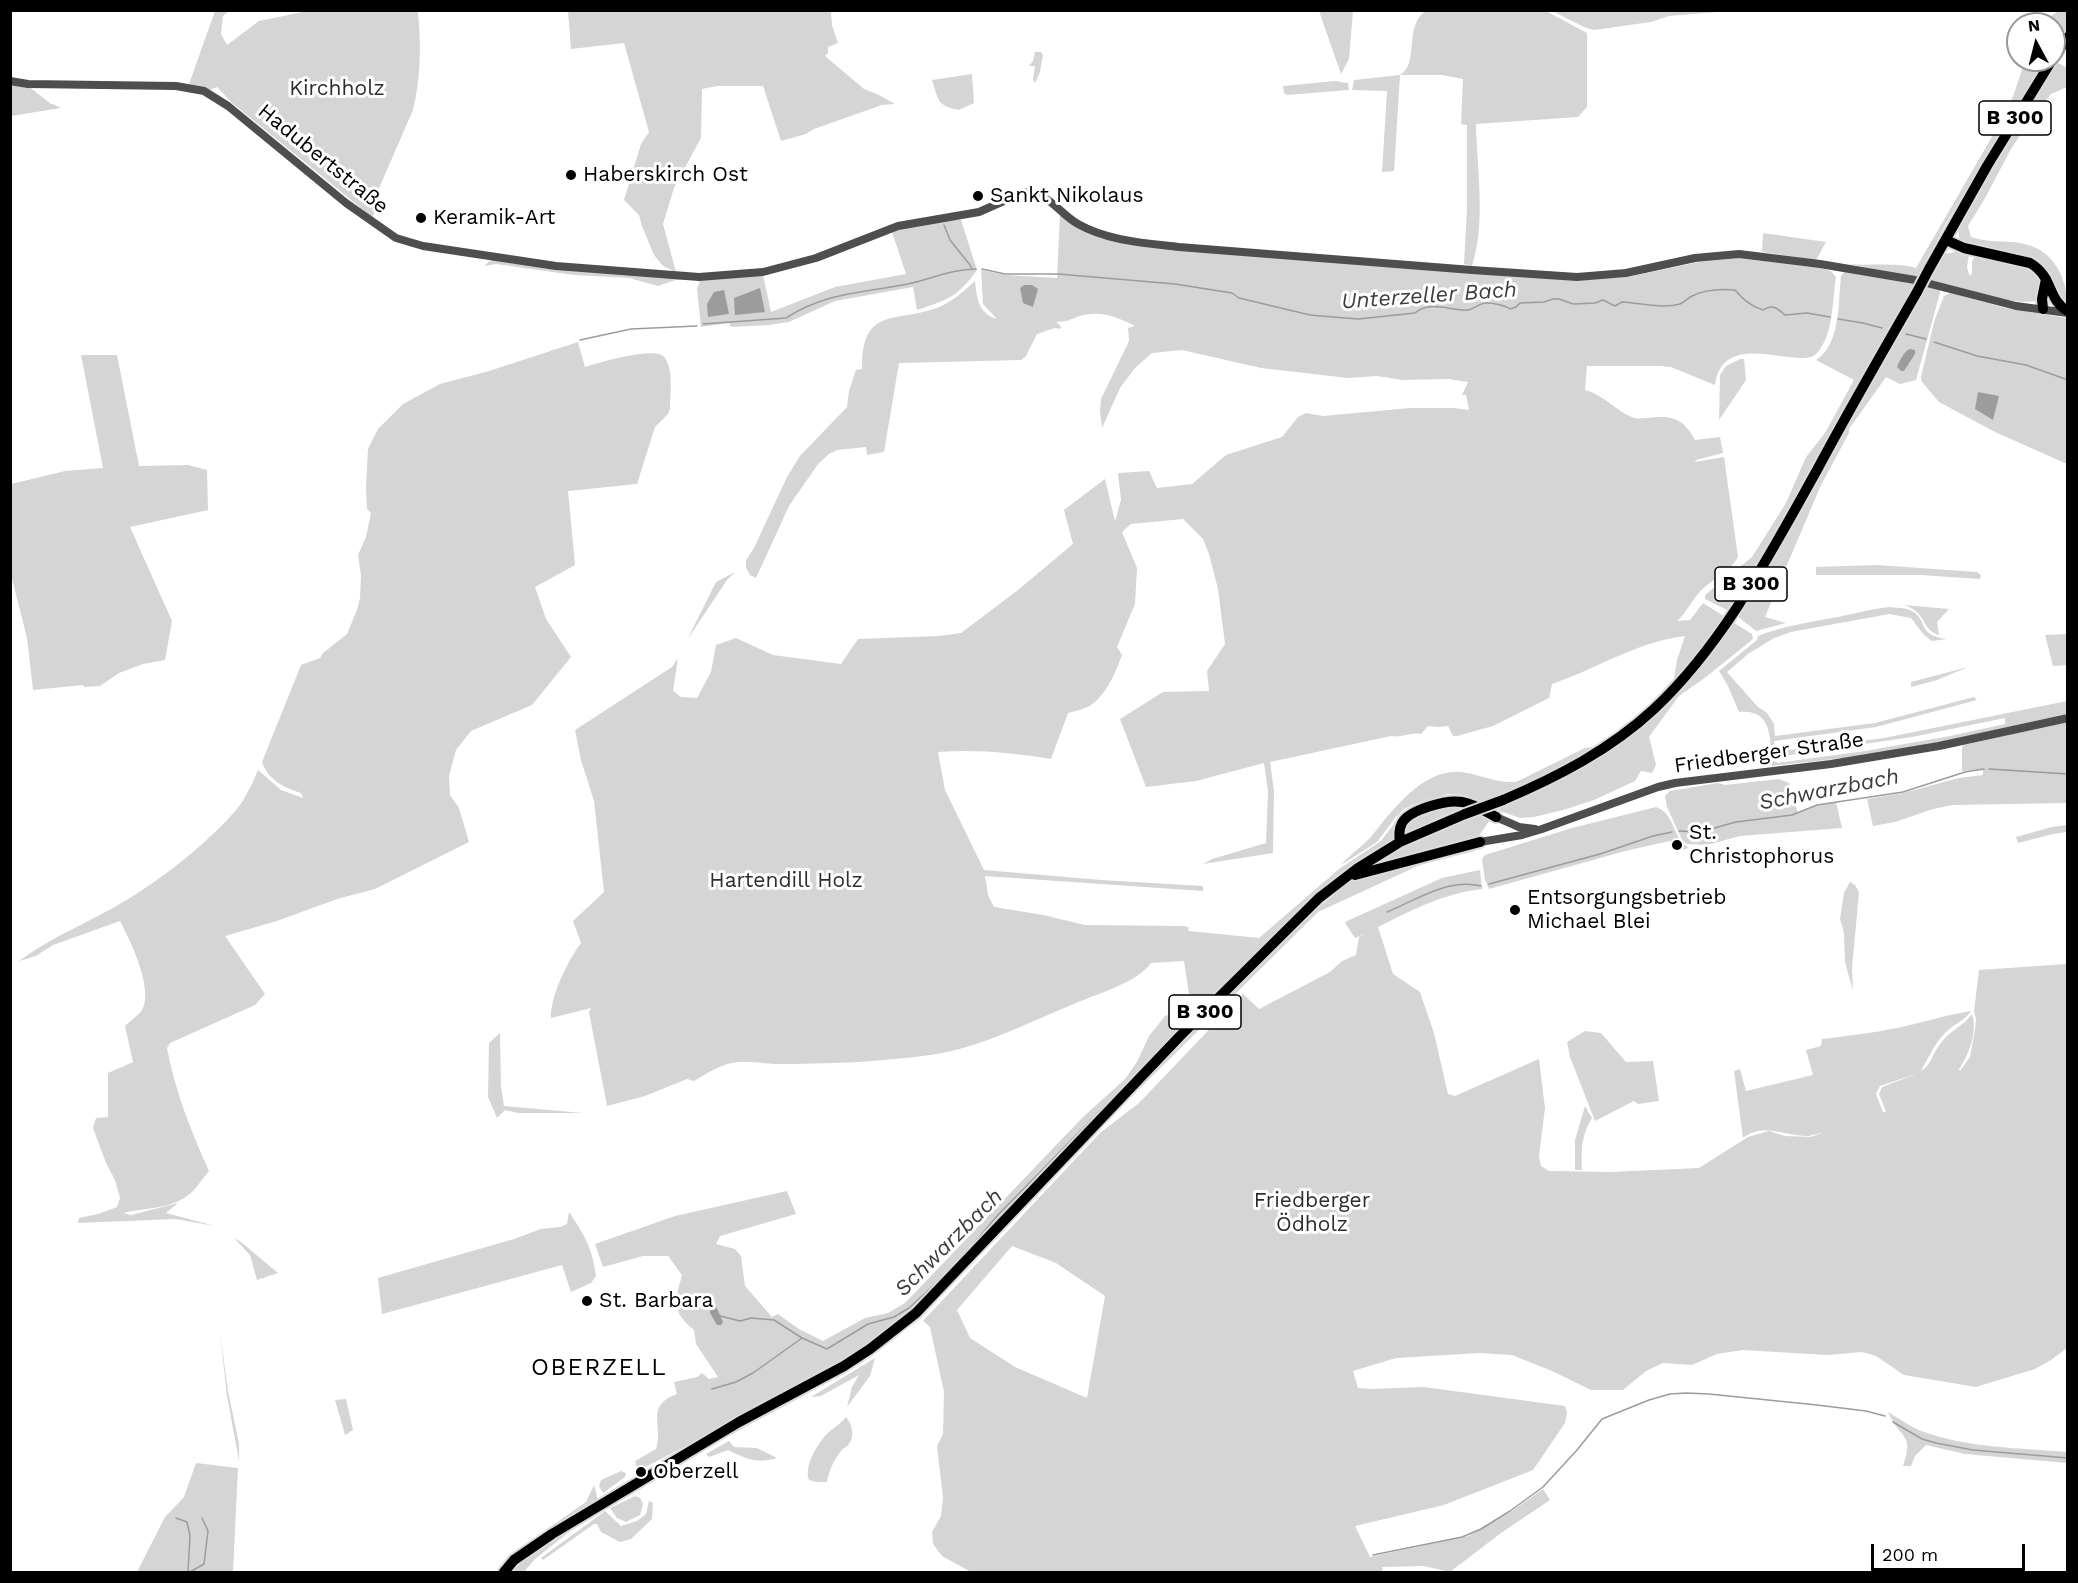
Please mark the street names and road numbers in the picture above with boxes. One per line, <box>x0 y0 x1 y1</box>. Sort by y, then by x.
street label: Hadubertstraße <box>253 99 393 219</box>
road number: B 300 <box>1979 101 2051 135</box>
road number: B 300 <box>1715 567 1787 601</box>
street label: Friedberger Straße <box>1673 727 1865 779</box>
road number: B 300 <box>1169 995 1241 1029</box>

